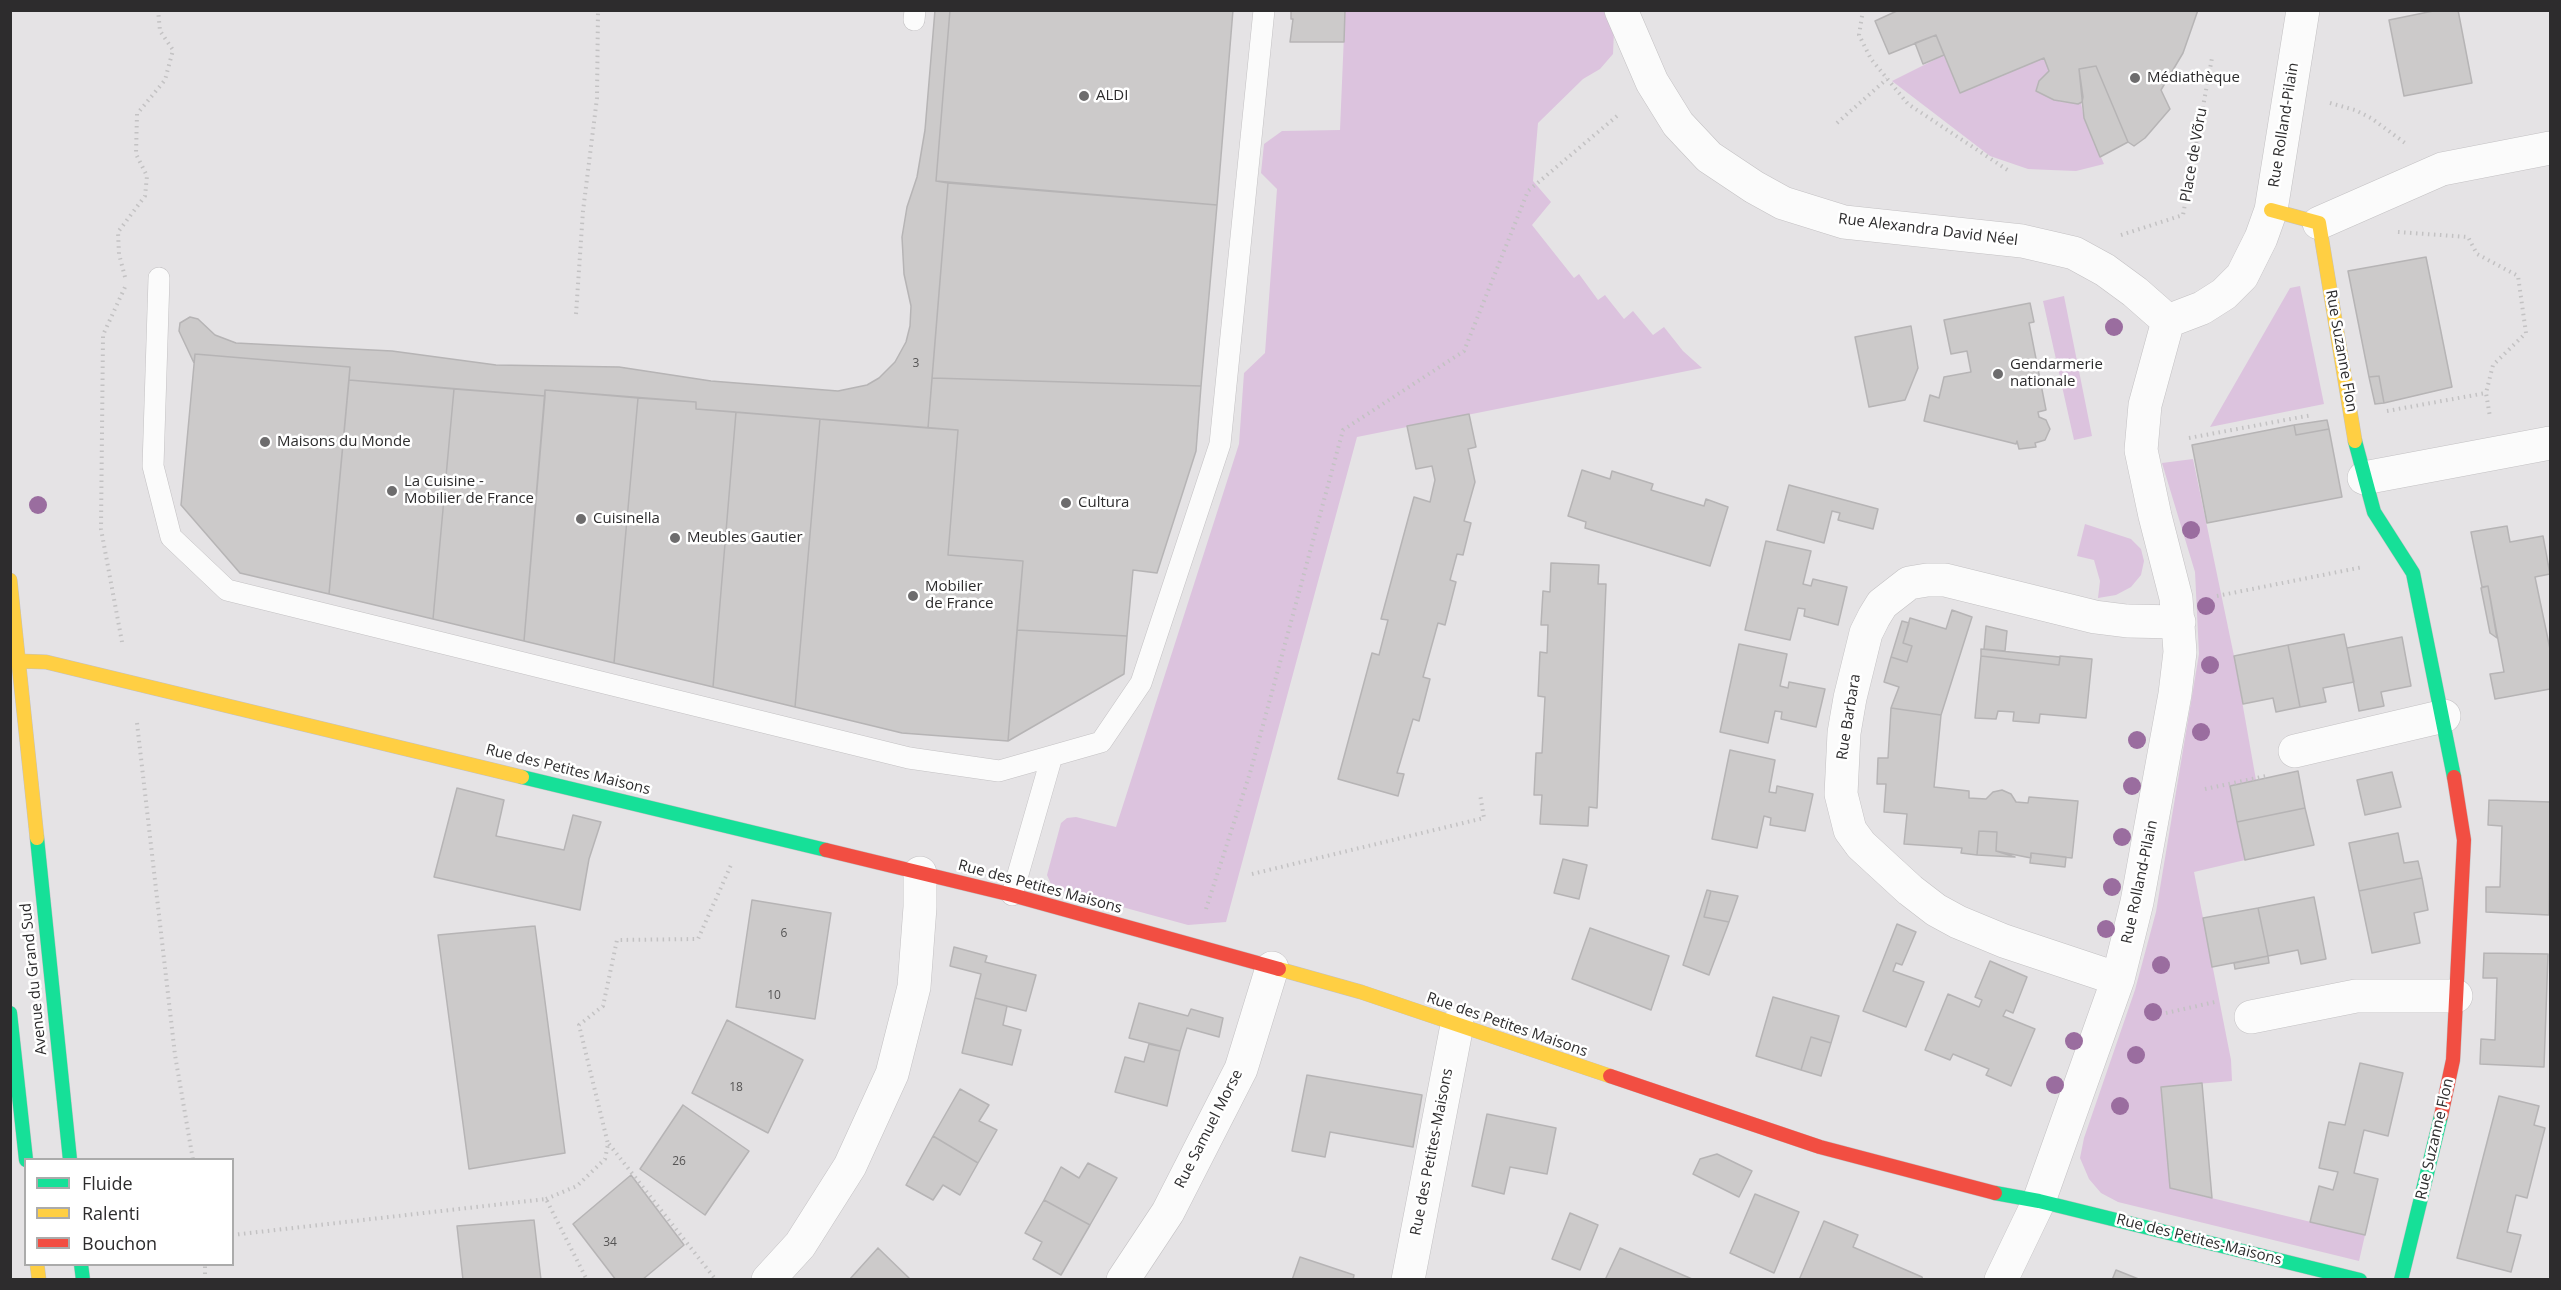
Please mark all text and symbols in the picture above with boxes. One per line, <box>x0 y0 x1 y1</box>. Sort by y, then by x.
street label: Rue Rolland-Pilain <box>2265 61 2303 189</box>
place label: Médiathèque <box>2147 69 2240 87</box>
marker: Médiathèque <box>2128 71 2142 85</box>
place label: ALDI <box>1096 87 1128 105</box>
marker: ALDI <box>1077 89 1091 103</box>
street label: Place de Võru <box>2177 106 2211 204</box>
street label: Rue Alexandra David Néel <box>1837 210 2019 250</box>
street label: Rue Suzanne Flon <box>2321 288 2361 414</box>
place label: Gendarmerie nationale <box>2010 356 2103 391</box>
house number: 3 <box>913 357 919 371</box>
marker: Gendarmerie nationale <box>1991 367 2005 381</box>
place label: Maisons du Monde <box>277 433 411 451</box>
marker: Maisons du Monde <box>258 435 272 449</box>
place label: La Cuisine - Mobilier de France <box>404 473 534 508</box>
marker: La Cuisine - Mobilier de France <box>385 484 399 498</box>
place label: Cultura <box>1078 494 1129 512</box>
marker: Cultura <box>1059 496 1073 510</box>
place label: Cuisinella <box>593 510 660 528</box>
marker: Cuisinella <box>574 512 588 526</box>
place label: Meubles Gautier <box>687 529 803 547</box>
marker: Meubles Gautier <box>668 531 682 545</box>
place label: Mobilier de France <box>925 578 994 613</box>
marker: Mobilier de France <box>906 589 920 603</box>
street label: Rue Barbara <box>1833 673 1865 761</box>
street label: Rue des Petites Maisons <box>484 741 652 799</box>
street label: Rue Rolland-Pilain <box>2118 818 2162 946</box>
street label: Rue des Petites Maisons <box>956 856 1124 918</box>
street label: Avenue du Grand Sud <box>17 902 51 1056</box>
house number: 6 <box>781 927 787 941</box>
house number: 10 <box>767 989 781 1003</box>
street label: Rue des Petites Maisons <box>1424 989 1590 1061</box>
street label: Rue Samuel Morse <box>1171 1067 1247 1191</box>
street label: Rue des Petites-Maisons <box>1407 1067 1457 1237</box>
street label: Rue Suzanne Flon <box>2412 1077 2458 1201</box>
house number: 18 <box>729 1081 743 1095</box>
house number: 26 <box>672 1155 686 1169</box>
legend <box>24 1158 234 1266</box>
text: Fluide <box>82 1171 133 1195</box>
text: Ralenti <box>82 1201 140 1225</box>
street label: Rue des Petites-Maisons <box>2114 1211 2284 1269</box>
text: Bouchon <box>82 1231 157 1255</box>
house number: 34 <box>603 1236 617 1250</box>

